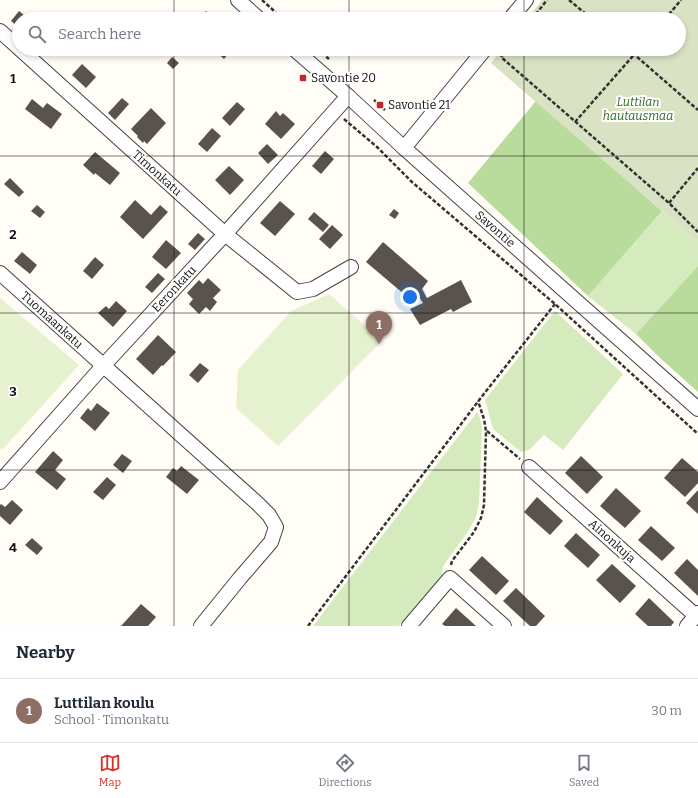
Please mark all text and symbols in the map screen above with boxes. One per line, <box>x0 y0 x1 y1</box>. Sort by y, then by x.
search box <box>12 12 686 56</box>
icon: search <box>26 23 48 45</box>
text: Search here <box>58 25 141 43</box>
text: 1 <box>10 71 16 86</box>
place label: Savontie 20 <box>311 71 376 85</box>
marker: Savontie 20 <box>298 73 308 83</box>
park label: Luttilan hautausmaa <box>603 95 673 123</box>
place label: Savontie 21 <box>388 98 450 112</box>
marker: Savontie 21 <box>375 100 385 110</box>
street label: Timonkatu <box>130 147 185 199</box>
street label: Savontie <box>472 208 518 250</box>
text: 2 <box>9 227 17 242</box>
street label: Eeronkatu <box>149 263 199 315</box>
your location <box>400 287 420 307</box>
street label: Tuomaankatu <box>18 289 86 352</box>
pin: 1 <box>366 311 392 344</box>
text: 3 <box>9 384 17 399</box>
street label: Ainonkuja <box>586 516 638 566</box>
text: 4 <box>9 540 17 555</box>
text: Nearby <box>16 642 75 663</box>
text: Luttilan koulu <box>54 694 154 712</box>
text: 1 <box>26 703 32 718</box>
text: 30 m <box>651 703 682 718</box>
text: School · Timonkatu <box>54 712 169 727</box>
tab: Map <box>99 752 121 789</box>
tab: Directions <box>319 752 371 789</box>
tab: Saved <box>569 752 599 789</box>

